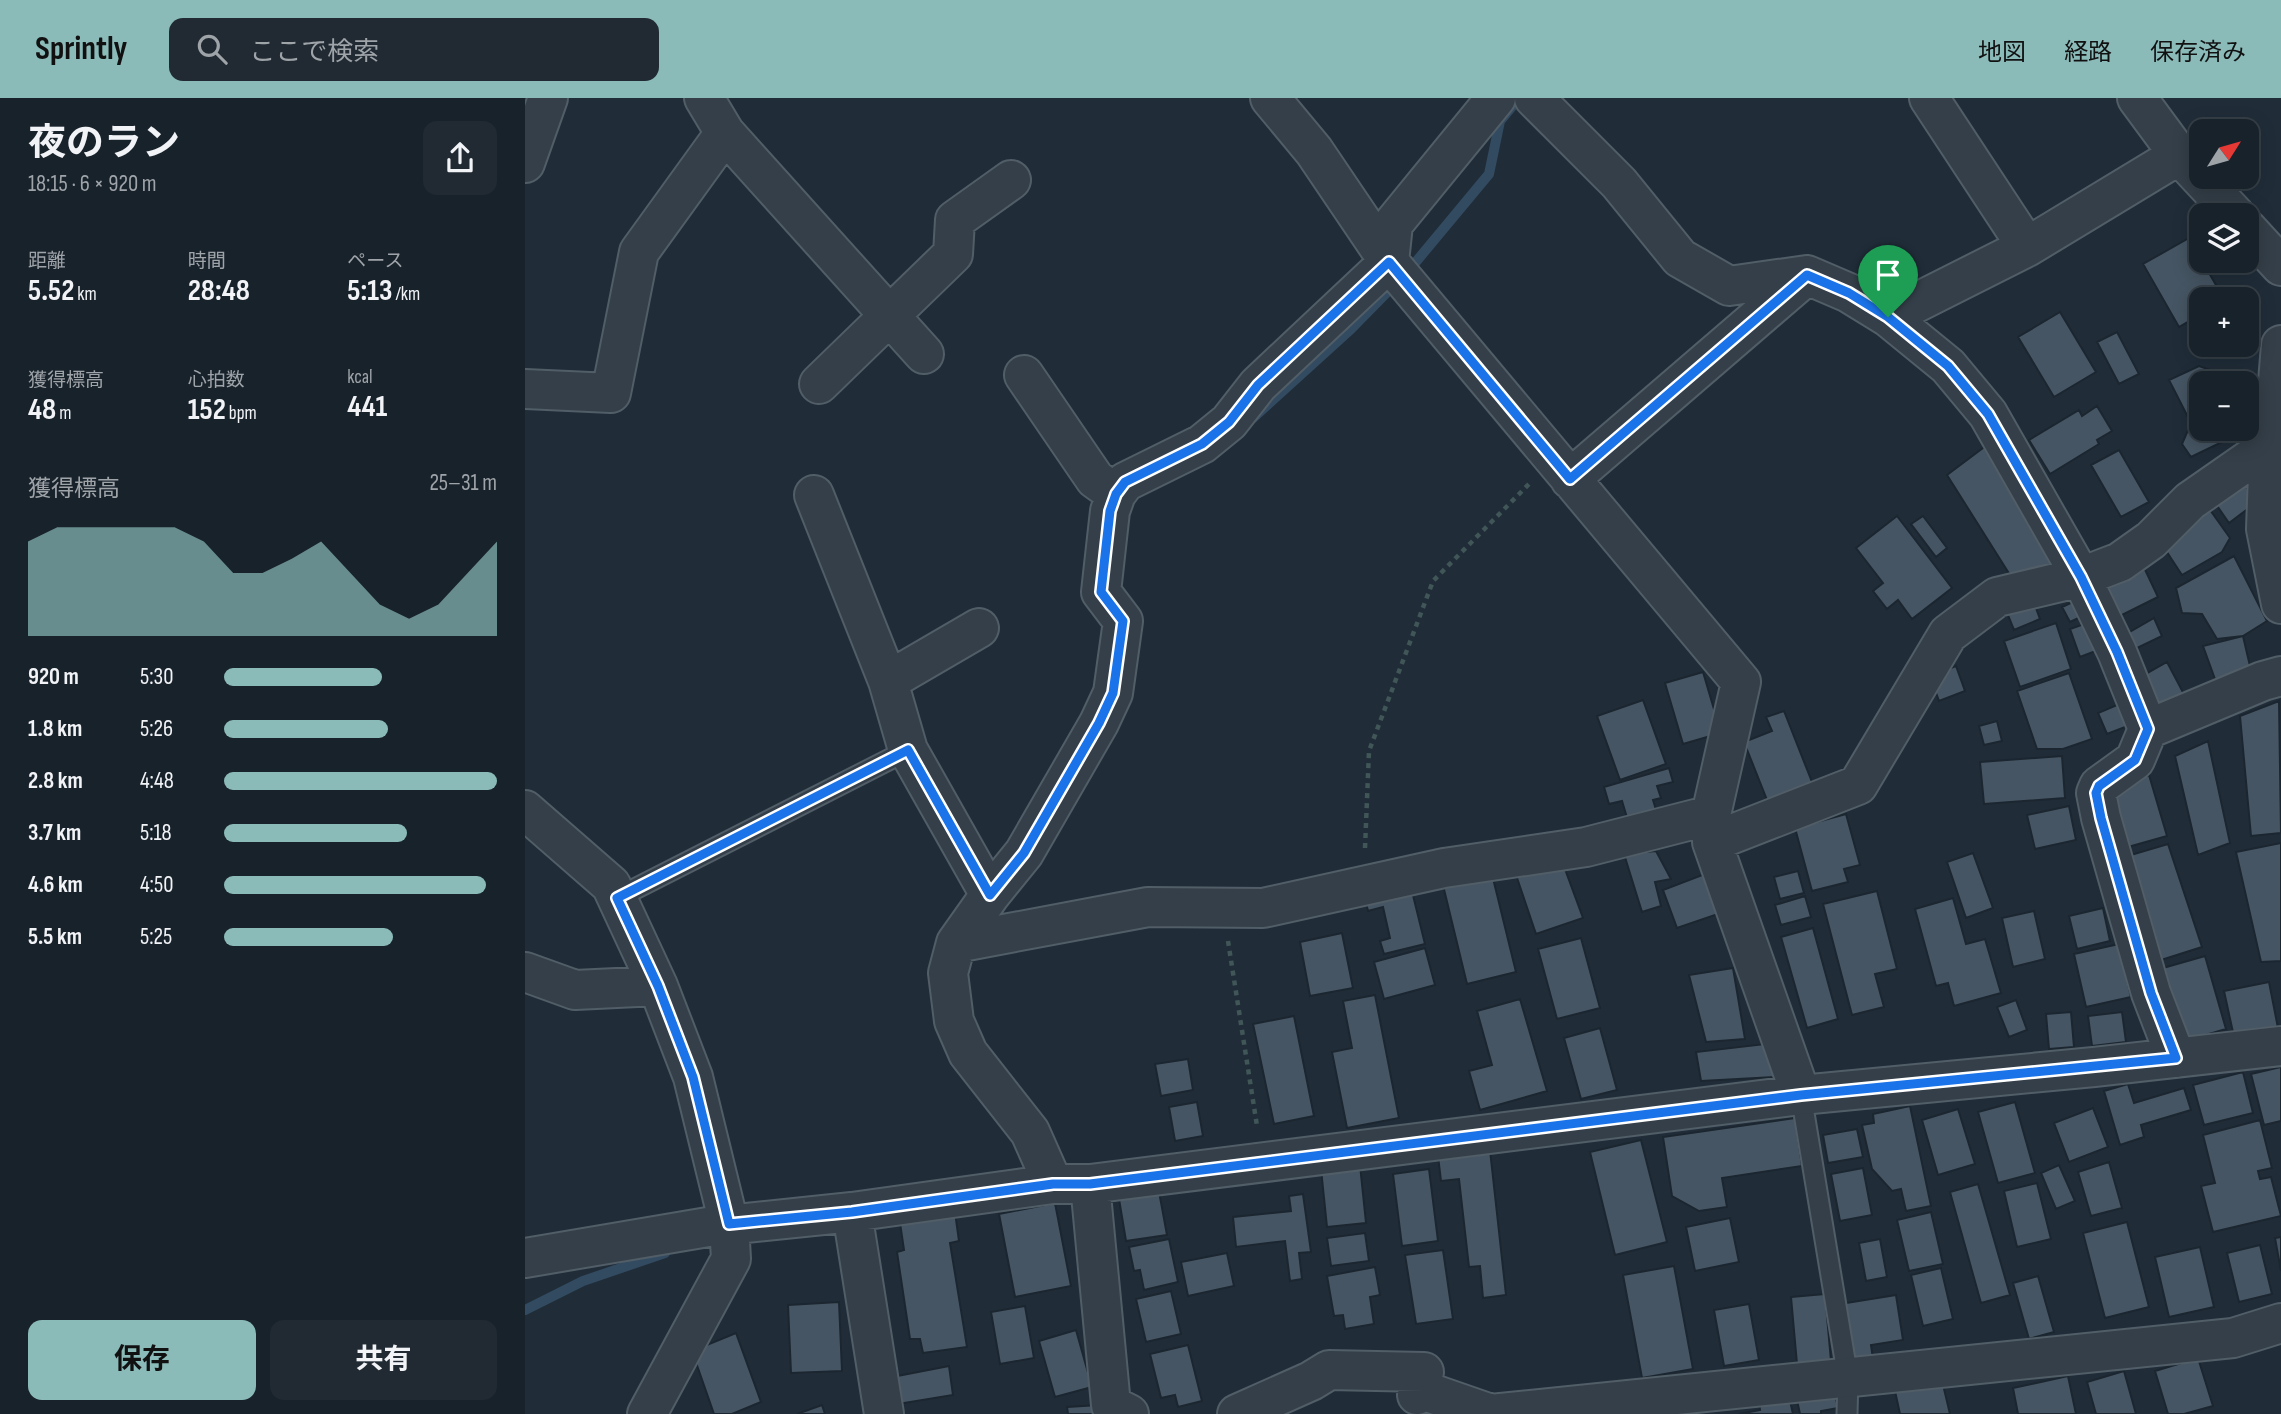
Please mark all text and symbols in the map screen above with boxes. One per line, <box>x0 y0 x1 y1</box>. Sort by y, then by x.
search box <box>169 18 659 81</box>
text: Sprintly <box>35 29 127 69</box>
icon: search <box>193 30 231 68</box>
text: ここで検索 <box>249 37 379 68</box>
text: 地図 <box>1978 38 2026 67</box>
text: 経路 <box>2064 38 2112 67</box>
text: 保存済み <box>2150 38 2246 67</box>
north arrow <box>2189 119 2259 189</box>
map controls <box>2189 119 2259 441</box>
text: 夜のラン <box>28 121 180 166</box>
button: share <box>423 121 497 195</box>
text: 18:15 · 6 × 920 m <box>28 170 157 198</box>
button: layers <box>2189 203 2259 273</box>
pin <box>1858 245 1918 317</box>
text: 距離 <box>28 250 66 273</box>
text: 時間 <box>188 250 226 273</box>
text: ペース <box>347 250 403 273</box>
icon: arrive <box>1869 256 1907 294</box>
text: 5.52 <box>28 273 74 309</box>
text: 28:48 <box>188 273 250 309</box>
text: 5:13 <box>347 273 392 309</box>
text: km <box>74 283 97 306</box>
text: /km <box>392 283 420 306</box>
button: + <box>2189 287 2259 357</box>
text: kcal <box>347 366 372 389</box>
text: 獲得標高 <box>28 369 104 392</box>
text: 心拍数 <box>188 369 245 392</box>
button: − <box>2189 371 2259 441</box>
text: 441 <box>347 389 387 425</box>
text: 48 <box>28 392 56 428</box>
text: 152 <box>188 392 226 428</box>
text: m <box>56 402 71 425</box>
text: bpm <box>226 402 257 425</box>
text: 25–31 m <box>429 469 497 497</box>
text: 獲得標高 <box>28 475 120 503</box>
text: 920 m <box>28 663 79 691</box>
text: 5:30 <box>140 663 173 691</box>
text: 1.8 km <box>28 715 82 743</box>
text: 5:26 <box>140 715 173 743</box>
text: 2.8 km <box>28 767 83 795</box>
text: 4:48 <box>140 767 174 795</box>
text: 3.7 km <box>28 819 81 847</box>
text: 5:18 <box>140 819 172 847</box>
text: 4.6 km <box>28 871 83 899</box>
text: 4:50 <box>140 871 173 899</box>
text: 5.5 km <box>28 923 82 951</box>
text: 5:25 <box>140 923 172 951</box>
button: 保存 <box>28 1320 256 1400</box>
button: 共有 <box>270 1320 497 1400</box>

